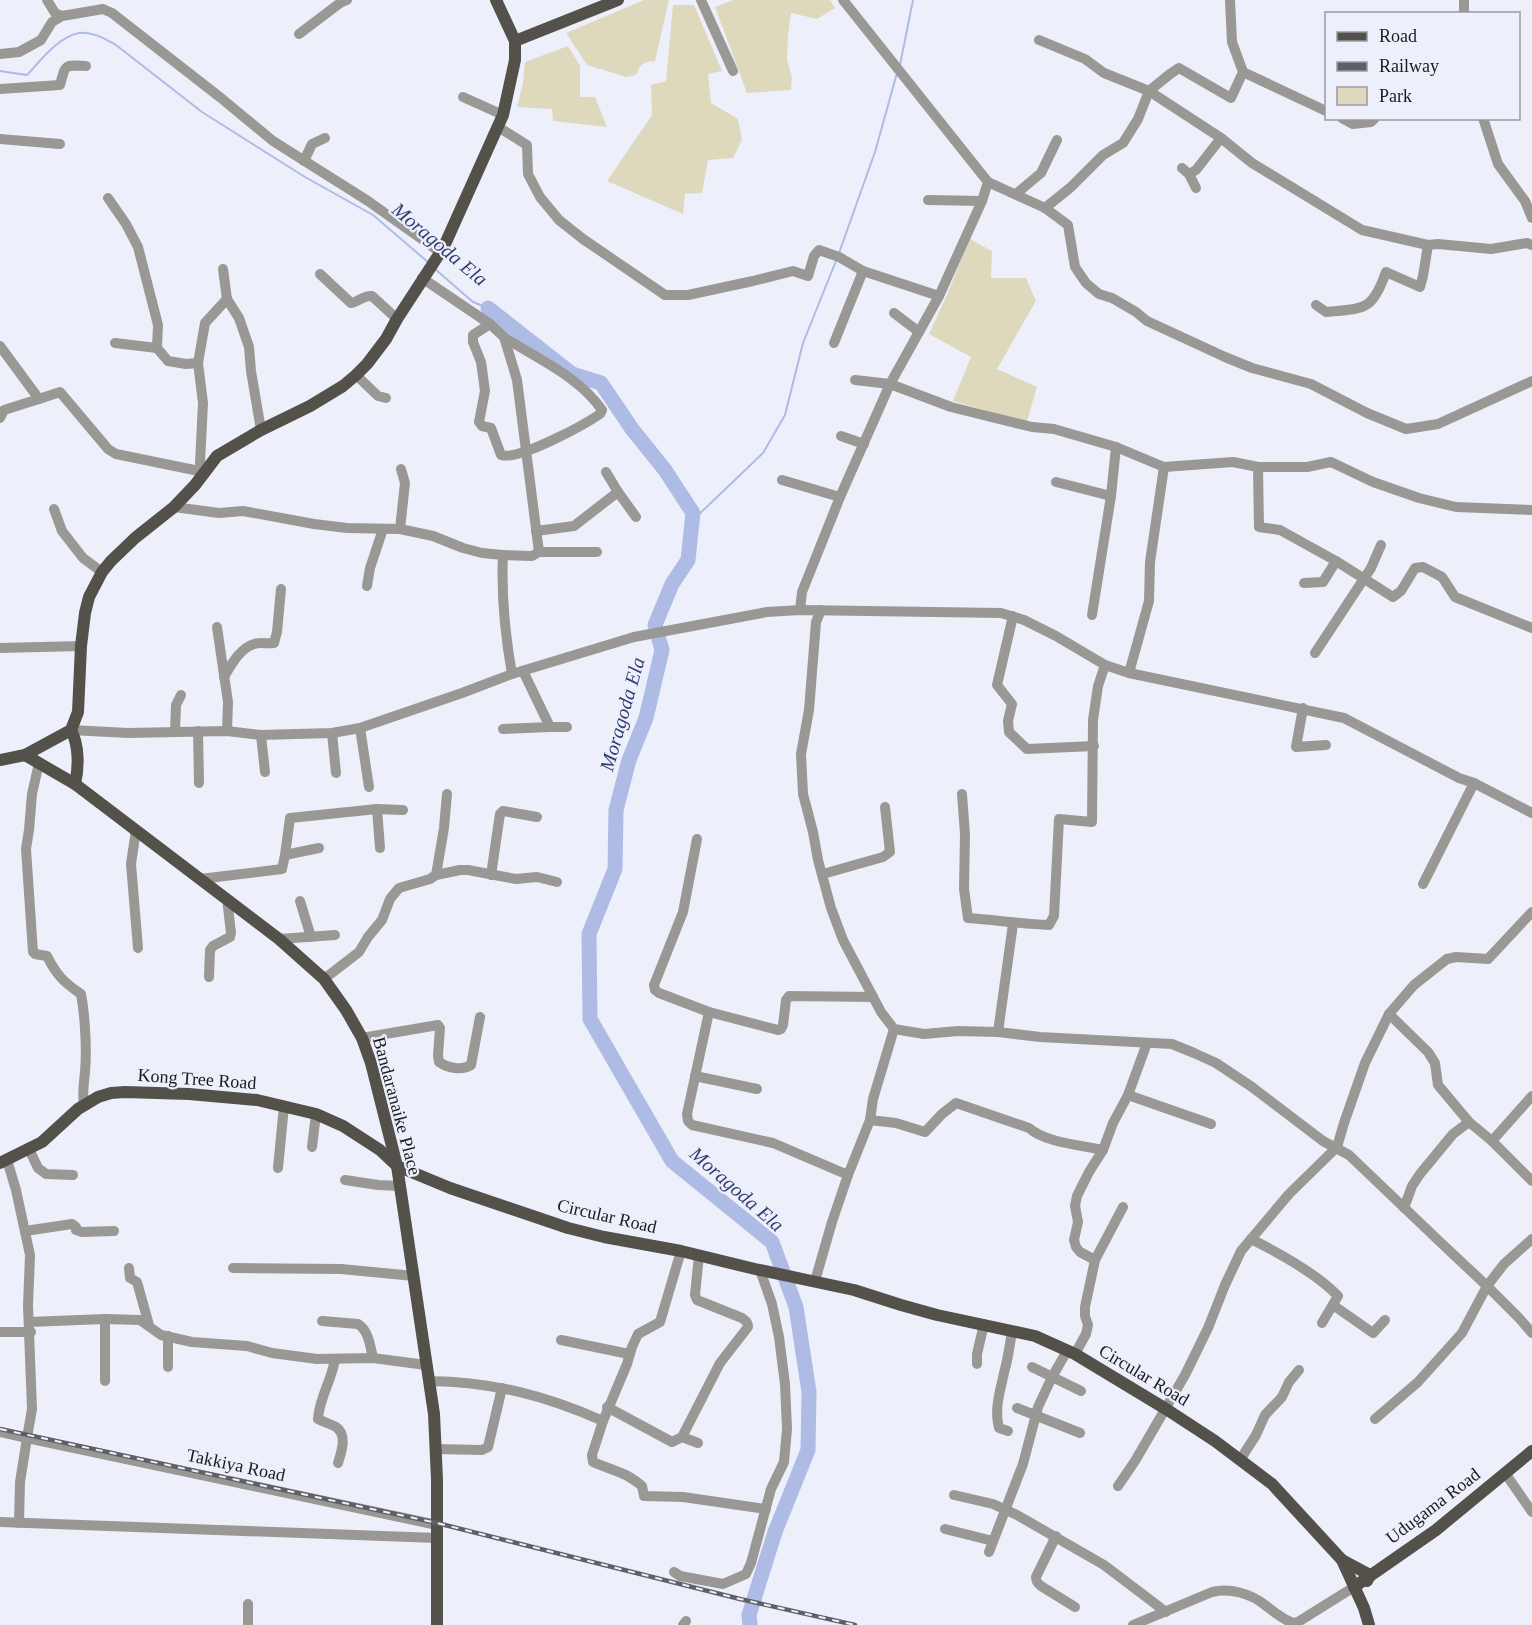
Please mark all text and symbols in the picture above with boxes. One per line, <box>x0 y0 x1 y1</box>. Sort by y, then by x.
legend <box>1325 12 1520 120</box>
text: Road <box>1379 26 1417 46</box>
text: Railway <box>1379 56 1439 76</box>
text: Park <box>1379 86 1412 106</box>
water label: Moragoda Ela <box>387 197 492 291</box>
water label: Moragoda Ela <box>595 655 650 775</box>
street label: Bandaranaike Place <box>369 1035 425 1177</box>
street label: Kong Tree Road <box>137 1065 257 1093</box>
water label: Moragoda Ela <box>684 1142 788 1237</box>
street label: Circular Road <box>555 1195 659 1237</box>
street label: Circular Road <box>1095 1340 1193 1410</box>
street label: Takkiya Road <box>185 1445 287 1485</box>
street label: Udugama Road <box>1382 1464 1484 1548</box>

